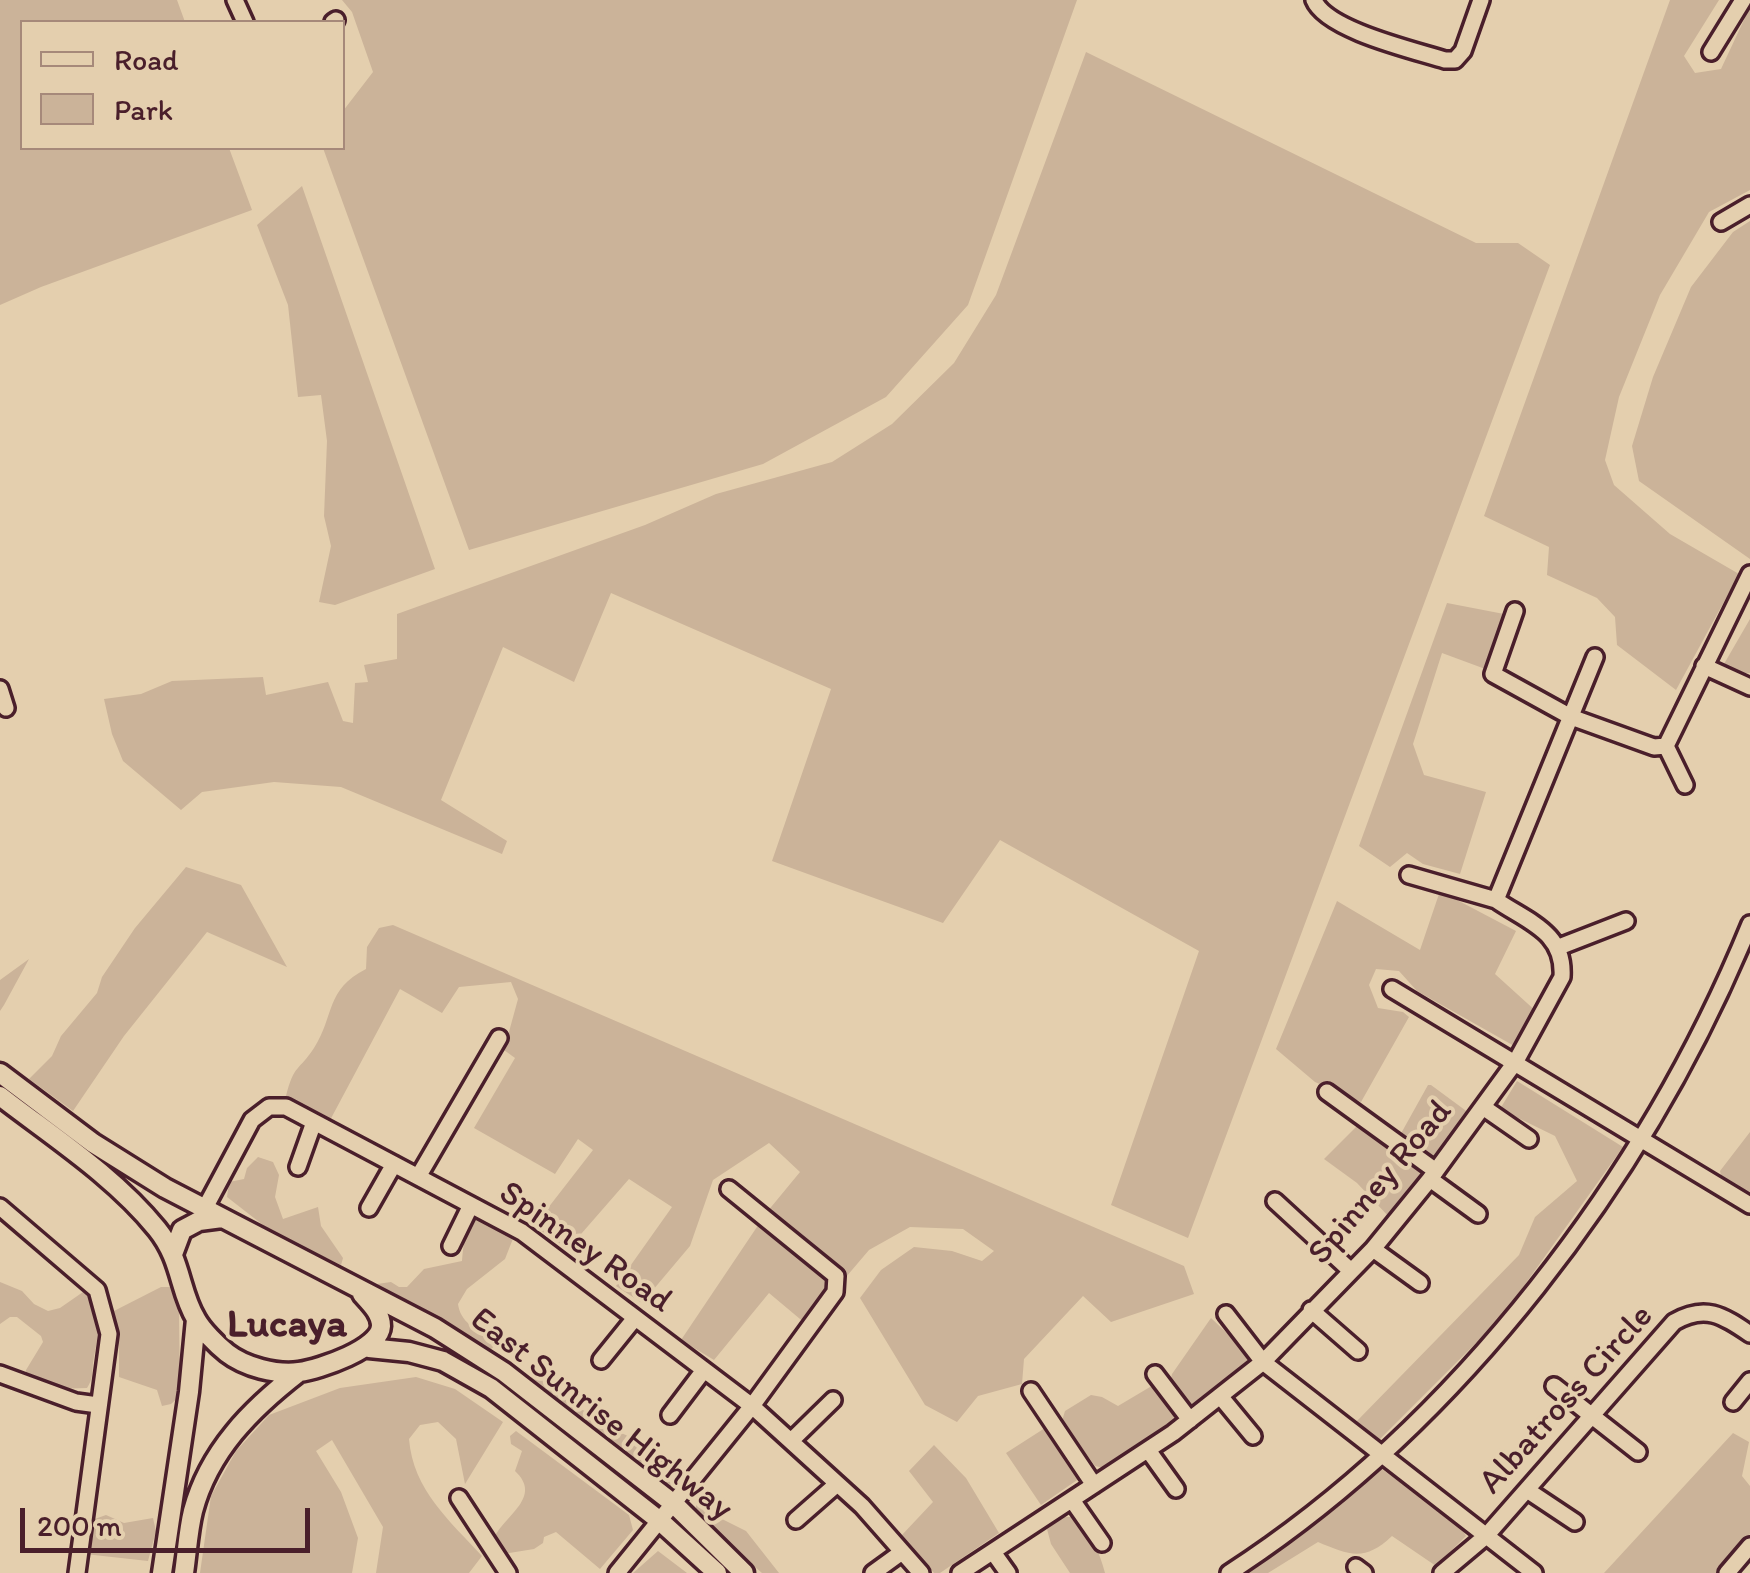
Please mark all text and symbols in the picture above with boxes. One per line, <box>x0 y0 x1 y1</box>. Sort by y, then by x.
legend <box>20 20 345 150</box>
text: Road <box>114 41 179 78</box>
text: Park <box>114 91 173 128</box>
street label: Spinney Road <box>1300 1092 1462 1274</box>
street label: Spinney Road <box>490 1173 680 1323</box>
street label: Albatross Circle <box>1471 1297 1663 1503</box>
street label: East Sunrise Highway <box>461 1299 741 1531</box>
district label: Lucaya <box>227 1302 347 1350</box>
scale bar <box>25 1488 315 1550</box>
text: 200 m <box>37 1507 122 1544</box>

